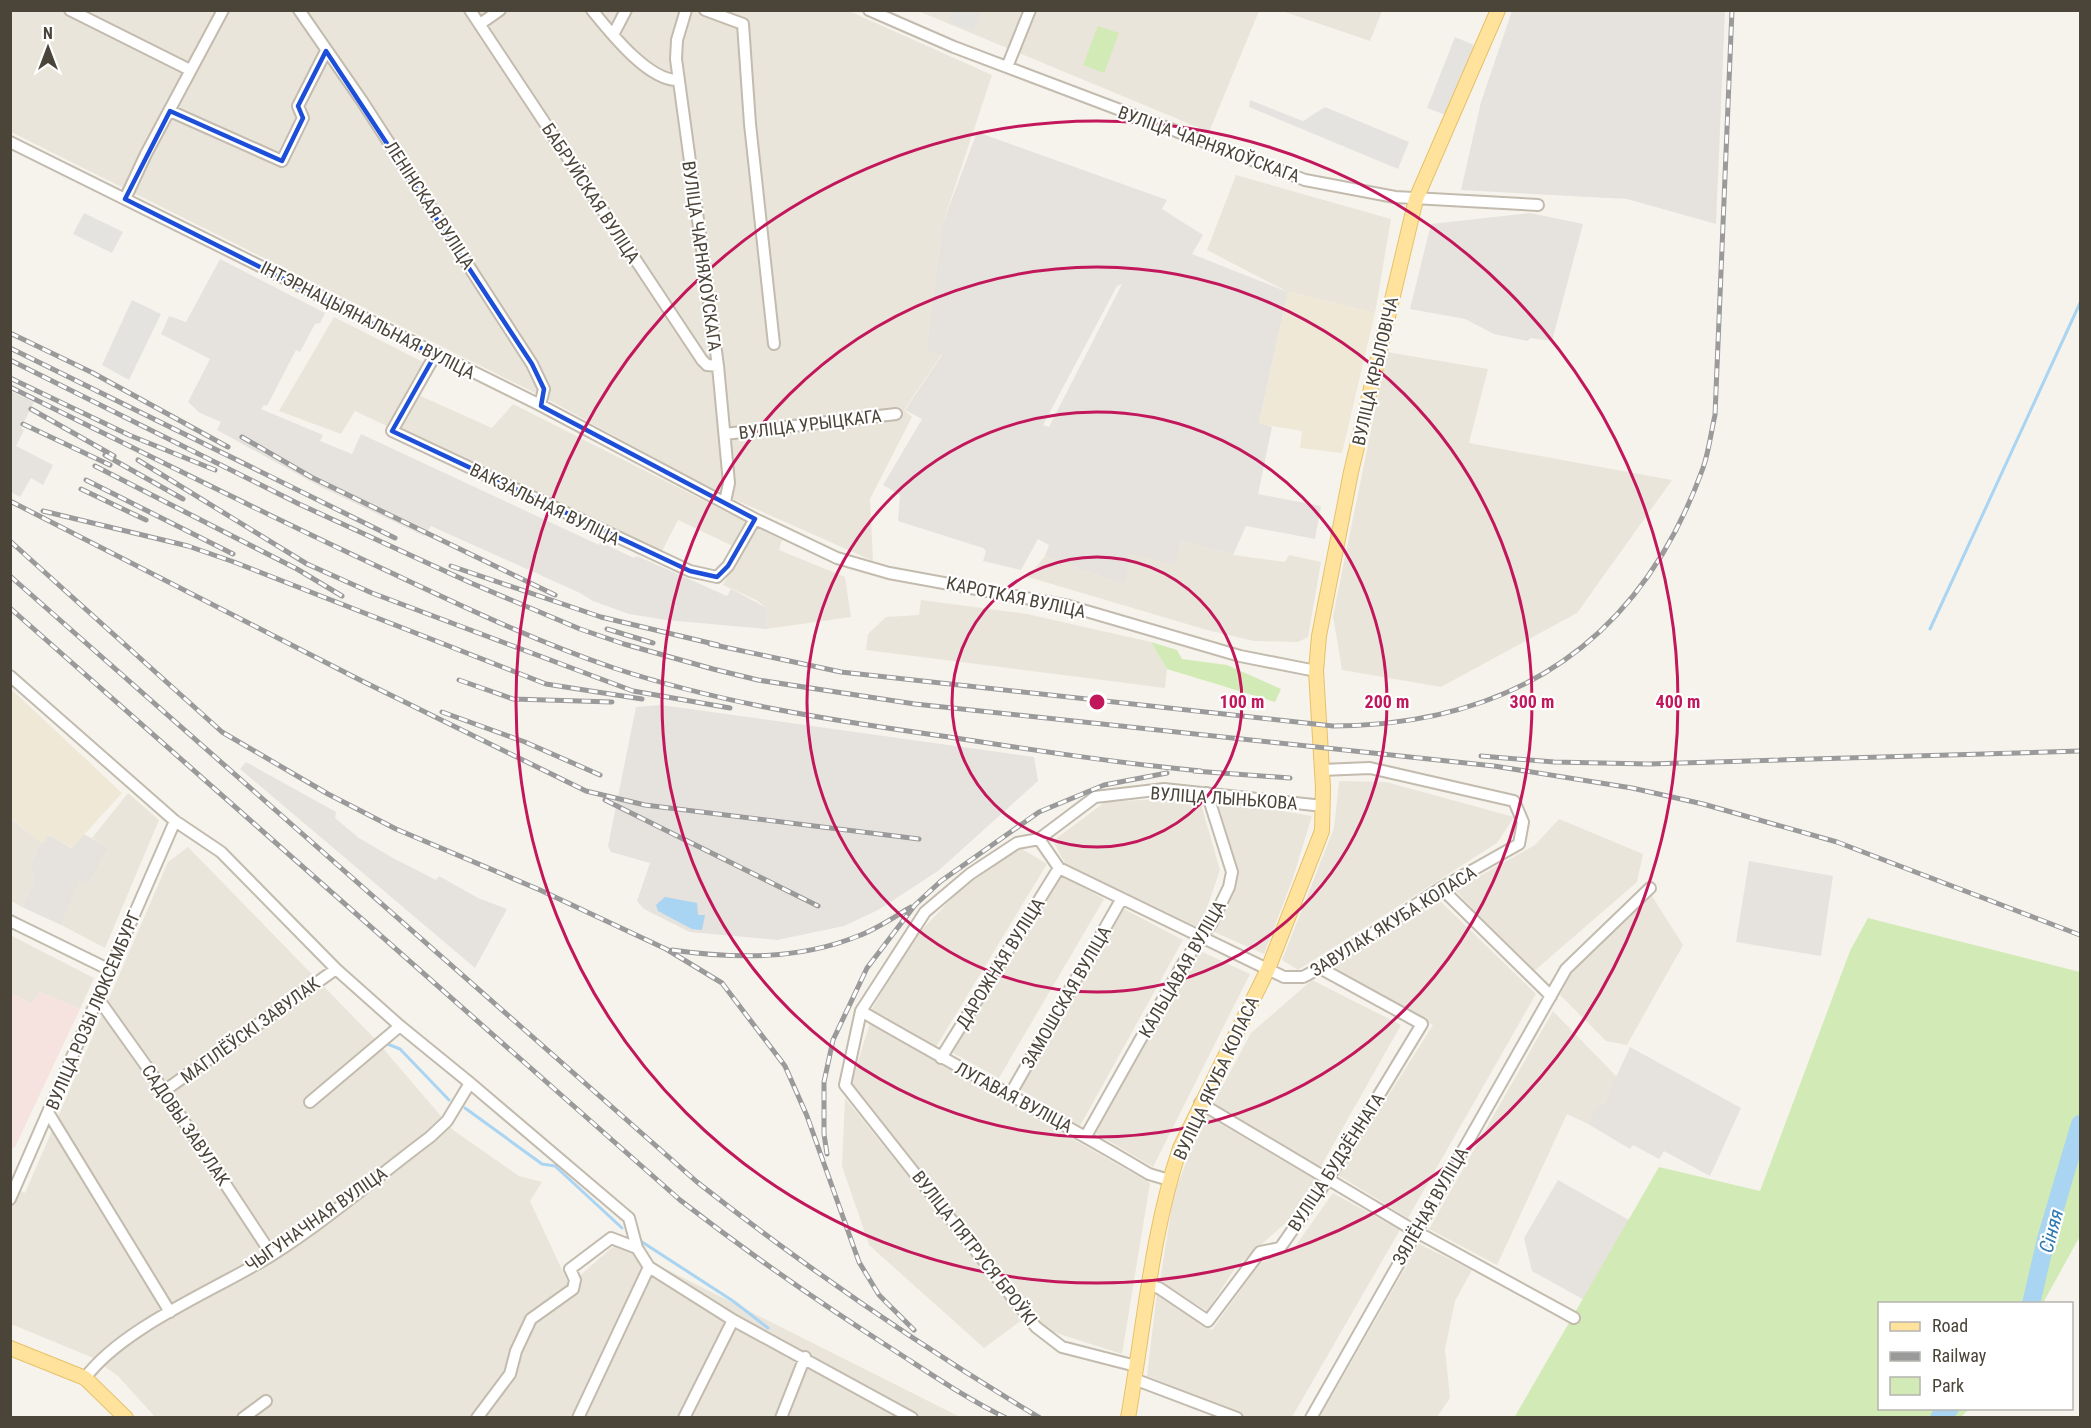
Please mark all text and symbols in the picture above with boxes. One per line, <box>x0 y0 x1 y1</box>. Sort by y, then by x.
north arrow <box>18 18 78 78</box>
text: N <box>43 24 53 43</box>
street label: ВУЛІЦА ЧАРНЯХОЎСКАГА <box>1115 101 1303 187</box>
street label: БАБРУЙСКАЯ ВУЛІЦА <box>538 119 644 268</box>
street label: ЛЕНІНСКАЯ ВУЛІЦА <box>381 137 480 274</box>
street label: ВУЛІЦА ЧАРНЯХОЎСКАГА <box>678 160 726 353</box>
street label: ІНТЭРНАЦЫЯНАЛЬНАЯ ВУЛІЦА <box>257 257 479 384</box>
street label: ВУЛІЦА КРЫЛОВІЧА <box>1348 294 1402 447</box>
street label: ВУЛІЦА УРЫЦКАГА <box>737 405 883 443</box>
street label: ВАКЗАЛЬНАЯ ВУЛІЦА <box>467 459 624 550</box>
street label: КАРОТКАЯ ВУЛІЦА <box>944 572 1088 622</box>
text: 100 m <box>1220 691 1264 712</box>
text: 200 m <box>1365 691 1409 712</box>
text: 300 m <box>1510 691 1554 712</box>
text: 400 m <box>1656 691 1700 712</box>
centre of rings <box>1087 692 1107 712</box>
street label: ВУЛІЦА ЛЫНЬКОВА <box>1150 782 1299 814</box>
street label: ЗАВУЛАК ЯКУБА КОЛАСА <box>1306 861 1480 981</box>
street label: ДАРОЖНАЯ ВУЛІЦА <box>951 893 1049 1032</box>
street label: КАЛЬЦАВАЯ ВУЛІЦА <box>1134 896 1230 1041</box>
street label: ВУЛІЦА РОЗЫ ЛЮКСЕМБУРГ <box>41 907 145 1113</box>
street label: ЗАМОШСКАЯ ВУЛІЦА <box>1017 922 1116 1072</box>
street label: МАГІЛЁЎСКІ ЗАВУЛАК <box>176 973 324 1087</box>
street label: ВУЛІЦА ЯКУБА КОЛАСА <box>1169 992 1263 1163</box>
street label: ЛУГАВАЯ ВУЛІЦА <box>952 1057 1077 1137</box>
street label: САДОВЫ ЗАВУЛАК <box>138 1061 234 1189</box>
street label: ВУЛІЦА БУДЗЁННАГА <box>1284 1089 1389 1235</box>
street label: ЗЯЛЁНАЯ ВУЛІЦА <box>1388 1143 1472 1268</box>
street label: ЧЫГУНАЧНАЯ ВУЛІЦА <box>241 1162 391 1276</box>
street label: ВУЛІЦА ПЯТРУСЯ БРОЎКІ <box>908 1166 1042 1330</box>
water label: Сіняя <box>2034 1207 2068 1255</box>
legend <box>1878 1302 2073 1410</box>
text: Road <box>1932 1315 1968 1336</box>
text: Railway <box>1932 1345 1987 1366</box>
text: Park <box>1932 1375 1964 1396</box>

